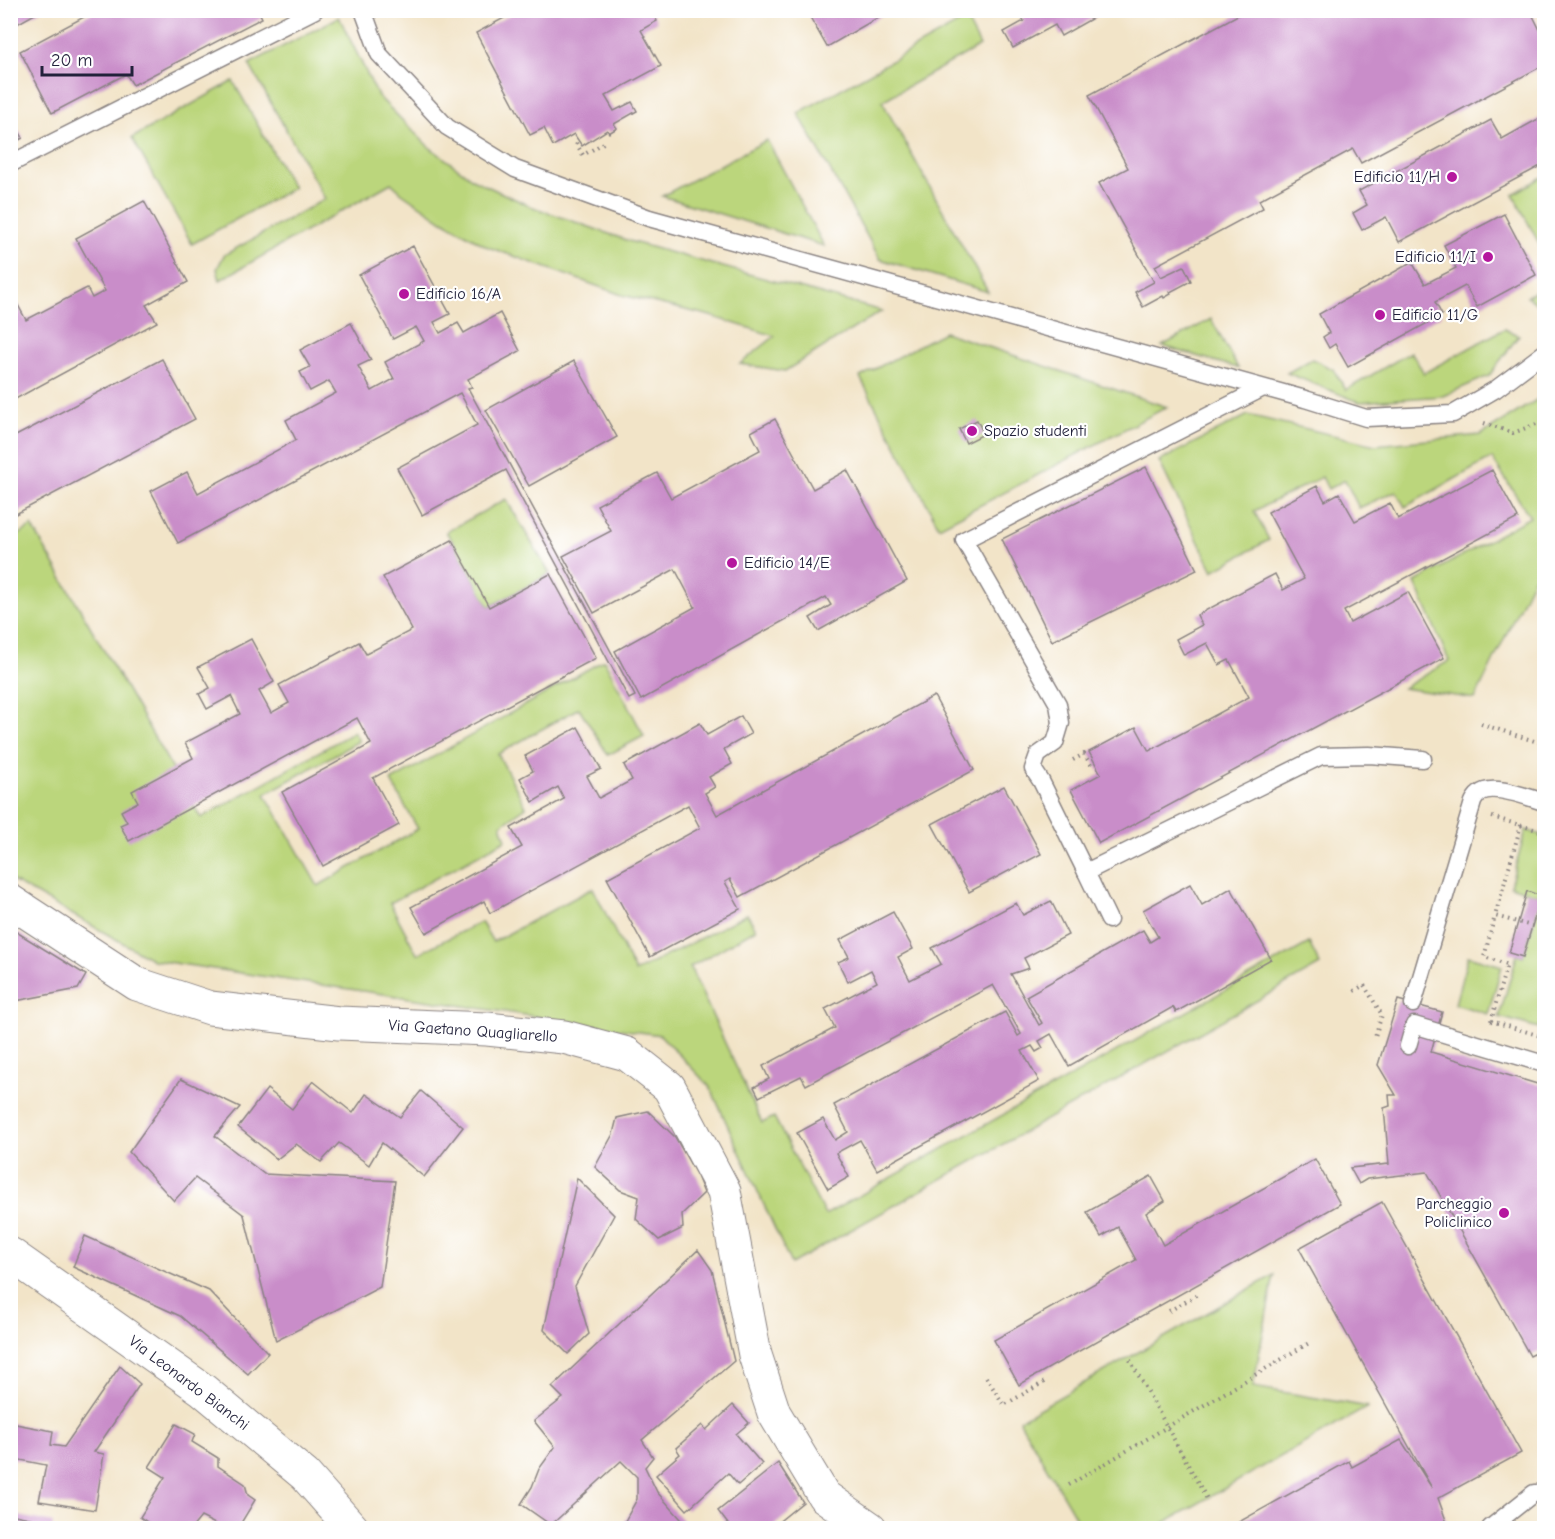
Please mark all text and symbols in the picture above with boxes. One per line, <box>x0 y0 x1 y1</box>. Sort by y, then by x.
scale bar <box>42 39 132 77</box>
text: 20 m <box>51 50 92 71</box>
place label: Edificio 11/H <box>1354 168 1440 186</box>
marker: Edificio 11/H <box>1445 170 1459 184</box>
place label: Edificio 11/I <box>1395 248 1476 266</box>
marker: Edificio 11/I <box>1481 250 1495 264</box>
place label: Edificio 16/A <box>416 285 501 303</box>
marker: Edificio 16/A <box>397 287 411 301</box>
place label: Edificio 11/G <box>1392 306 1478 324</box>
marker: Edificio 11/G <box>1373 308 1387 322</box>
place label: Spazio studenti <box>984 422 1087 440</box>
marker: Spazio studenti <box>965 424 979 438</box>
place label: Edificio 14/E <box>744 554 830 572</box>
marker: Edificio 14/E <box>725 556 739 570</box>
street label: Via Gaetano Quagliarello <box>388 1016 558 1046</box>
place label: Parcheggio Policlinico <box>1416 1195 1492 1231</box>
marker: Parcheggio Policlinico <box>1497 1206 1511 1220</box>
street label: Via Leonardo Bianchi <box>125 1332 253 1434</box>

